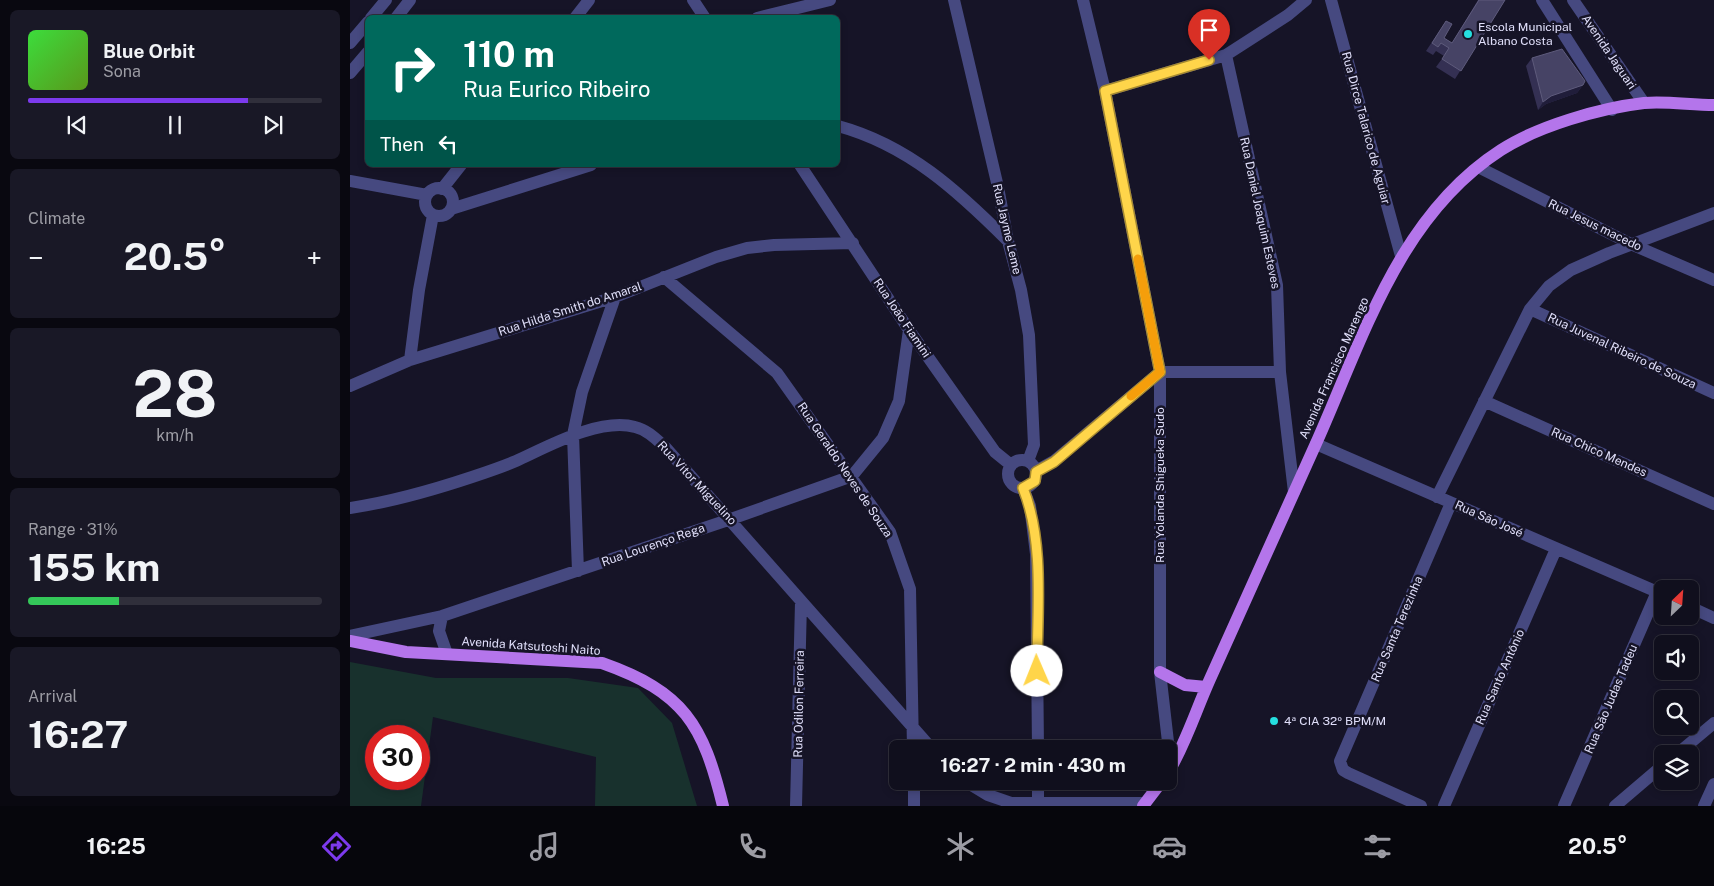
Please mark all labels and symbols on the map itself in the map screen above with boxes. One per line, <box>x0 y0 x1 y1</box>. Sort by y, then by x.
pin <box>1188 9 1230 60</box>
street label: Avenida Jaguari <box>1579 12 1639 92</box>
place label: Escola Municipal Albano Costa <box>1478 20 1573 48</box>
marker: Escola Municipal Albano Costa <box>1462 28 1474 40</box>
street label: Rua Dirce Talarico de Aguiar <box>1339 50 1393 206</box>
street label: Rua Daniel Joaquim Esteves <box>1237 136 1283 290</box>
street label: Rua Jayme Leme <box>990 182 1024 276</box>
street label: Rua Jesus macedo <box>1546 196 1644 254</box>
street label: Rua João Fiamini <box>870 276 934 360</box>
street label: Rua Hilda Smith do Amaral <box>497 279 644 339</box>
street label: Avenida Francisco Marengo <box>1296 295 1372 441</box>
street label: Rua Juvenal Ribeiro de Souza <box>1546 310 1698 392</box>
street label: Rua Geraldo Neves de Souza <box>795 400 895 540</box>
street label: Rua Yolanda Shigueka Sudo <box>1153 407 1167 563</box>
street label: Rua Chico Mendes <box>1549 425 1649 479</box>
street label: Rua Vitor Miguelino <box>655 438 739 528</box>
street label: Rua São José <box>1453 498 1525 540</box>
street label: Rua Lourenço Rega <box>600 521 706 569</box>
street label: Rua Santa Terezinha <box>1368 574 1426 684</box>
north arrow <box>1654 580 1699 625</box>
street label: Rua Santo Antônio <box>1473 627 1527 727</box>
street label: Avenida Katsutoshi Naito <box>461 634 601 658</box>
street label: Rua São Judas Tadeu <box>1582 642 1640 756</box>
position arrow <box>1010 644 1062 696</box>
street label: Rua Odilon Ferreira <box>791 650 807 758</box>
place label: 4ª CIA 32º BPM/M <box>1284 714 1386 728</box>
marker: 4ª CIA 32º BPM/M <box>1268 715 1280 727</box>
speed limit sign: 30 <box>365 725 430 790</box>

